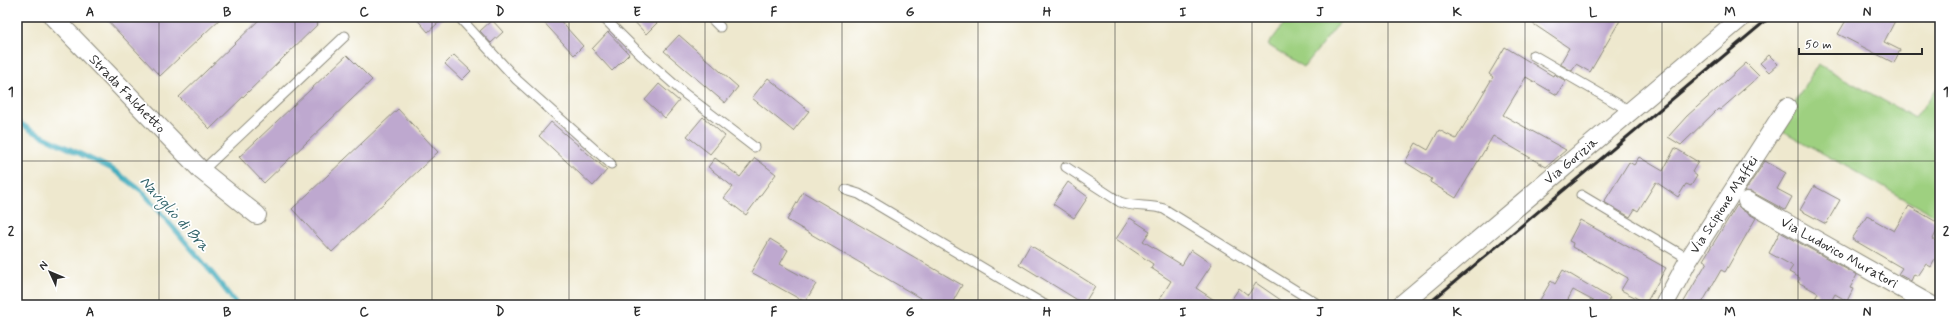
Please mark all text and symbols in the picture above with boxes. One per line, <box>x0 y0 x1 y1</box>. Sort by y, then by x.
text: A <box>86 4 94 21</box>
text: B <box>223 4 232 21</box>
text: C <box>359 4 369 21</box>
text: D <box>496 4 505 21</box>
text: E <box>633 4 641 21</box>
text: F <box>771 4 778 21</box>
text: G <box>906 4 915 21</box>
text: H <box>1043 4 1052 21</box>
text: I <box>1180 4 1187 21</box>
text: J <box>1316 4 1324 21</box>
text: K <box>1452 4 1462 21</box>
text: L <box>1589 4 1598 21</box>
text: M <box>1724 4 1736 21</box>
text: N <box>1863 4 1872 21</box>
scale bar <box>1799 30 1922 56</box>
text: 50 m <box>1805 37 1832 53</box>
street label: Strada Falchetto <box>85 51 169 137</box>
text: 1 <box>8 84 14 101</box>
text: 1 <box>1943 84 1949 101</box>
street label: Via Gorizia <box>1540 133 1602 189</box>
street label: Via Scipione Maffei <box>1686 152 1763 257</box>
water label: Naviglio di Bra <box>134 172 214 257</box>
street label: Via Ludovico Muratori <box>1777 213 1901 293</box>
text: 2 <box>8 223 15 240</box>
text: 2 <box>1943 223 1950 240</box>
north arrow <box>30 252 70 292</box>
text: N <box>36 258 51 273</box>
text: A <box>86 304 94 321</box>
text: B <box>223 304 232 321</box>
text: C <box>359 304 369 321</box>
text: D <box>496 304 505 321</box>
text: E <box>633 304 641 321</box>
text: F <box>771 304 778 321</box>
text: G <box>906 304 915 321</box>
text: H <box>1043 304 1052 321</box>
text: I <box>1180 304 1187 321</box>
text: J <box>1316 304 1324 321</box>
text: K <box>1452 304 1462 321</box>
text: L <box>1589 304 1598 321</box>
text: M <box>1724 304 1736 321</box>
text: N <box>1863 304 1872 321</box>

